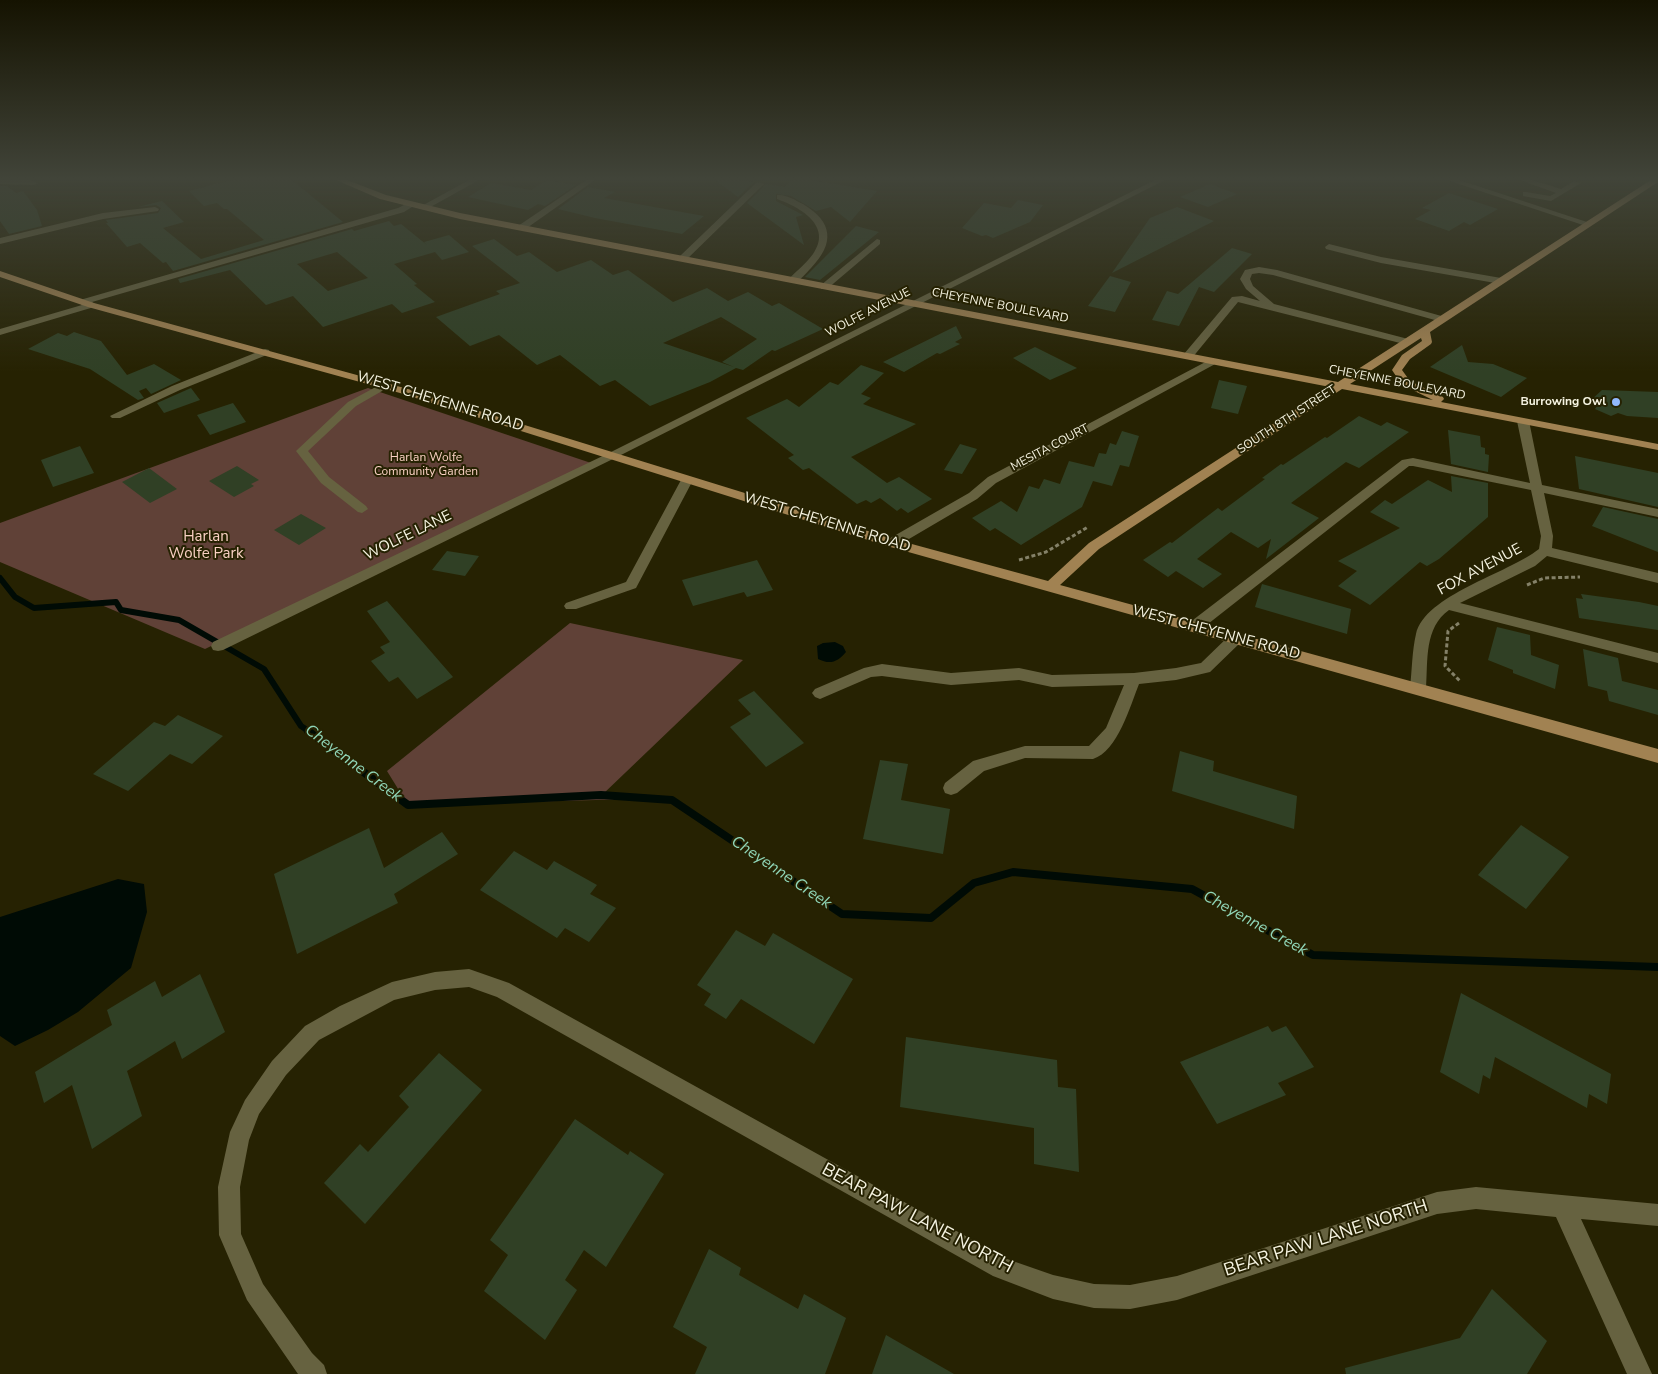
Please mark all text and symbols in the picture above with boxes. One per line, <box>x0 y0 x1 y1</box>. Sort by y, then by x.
street label: WOLFE AVENUE <box>823 285 913 341</box>
street label: CHEYENNE BOULEVARD <box>930 286 1070 326</box>
street label: CHEYENNE BOULEVARD <box>1327 363 1467 403</box>
street label: WEST CHEYENNE ROAD <box>355 368 525 436</box>
street label: SOUTH 8TH STREET <box>1235 383 1339 457</box>
place label: Burrowing Owl <box>1520 395 1606 409</box>
marker: Burrowing Owl <box>1610 396 1622 408</box>
street label: MESITA COURT <box>1008 421 1092 475</box>
park label: Harlan Wolfe Community Garden <box>374 451 478 479</box>
street label: WEST CHEYENNE ROAD <box>742 489 912 557</box>
street label: WOLFE LANE <box>361 507 455 565</box>
park label: Harlan Wolfe Park <box>169 528 243 563</box>
street label: FOX AVENUE <box>1435 540 1525 600</box>
street label: WEST CHEYENNE ROAD <box>1130 602 1302 664</box>
water label: Cheyenne Creek <box>300 721 406 807</box>
water label: Cheyenne Creek <box>727 832 835 914</box>
water label: Cheyenne Creek <box>1199 887 1311 961</box>
street label: BEAR PAW LANE NORTH <box>818 1159 1016 1279</box>
street label: BEAR PAW LANE NORTH <box>1221 1196 1431 1282</box>

